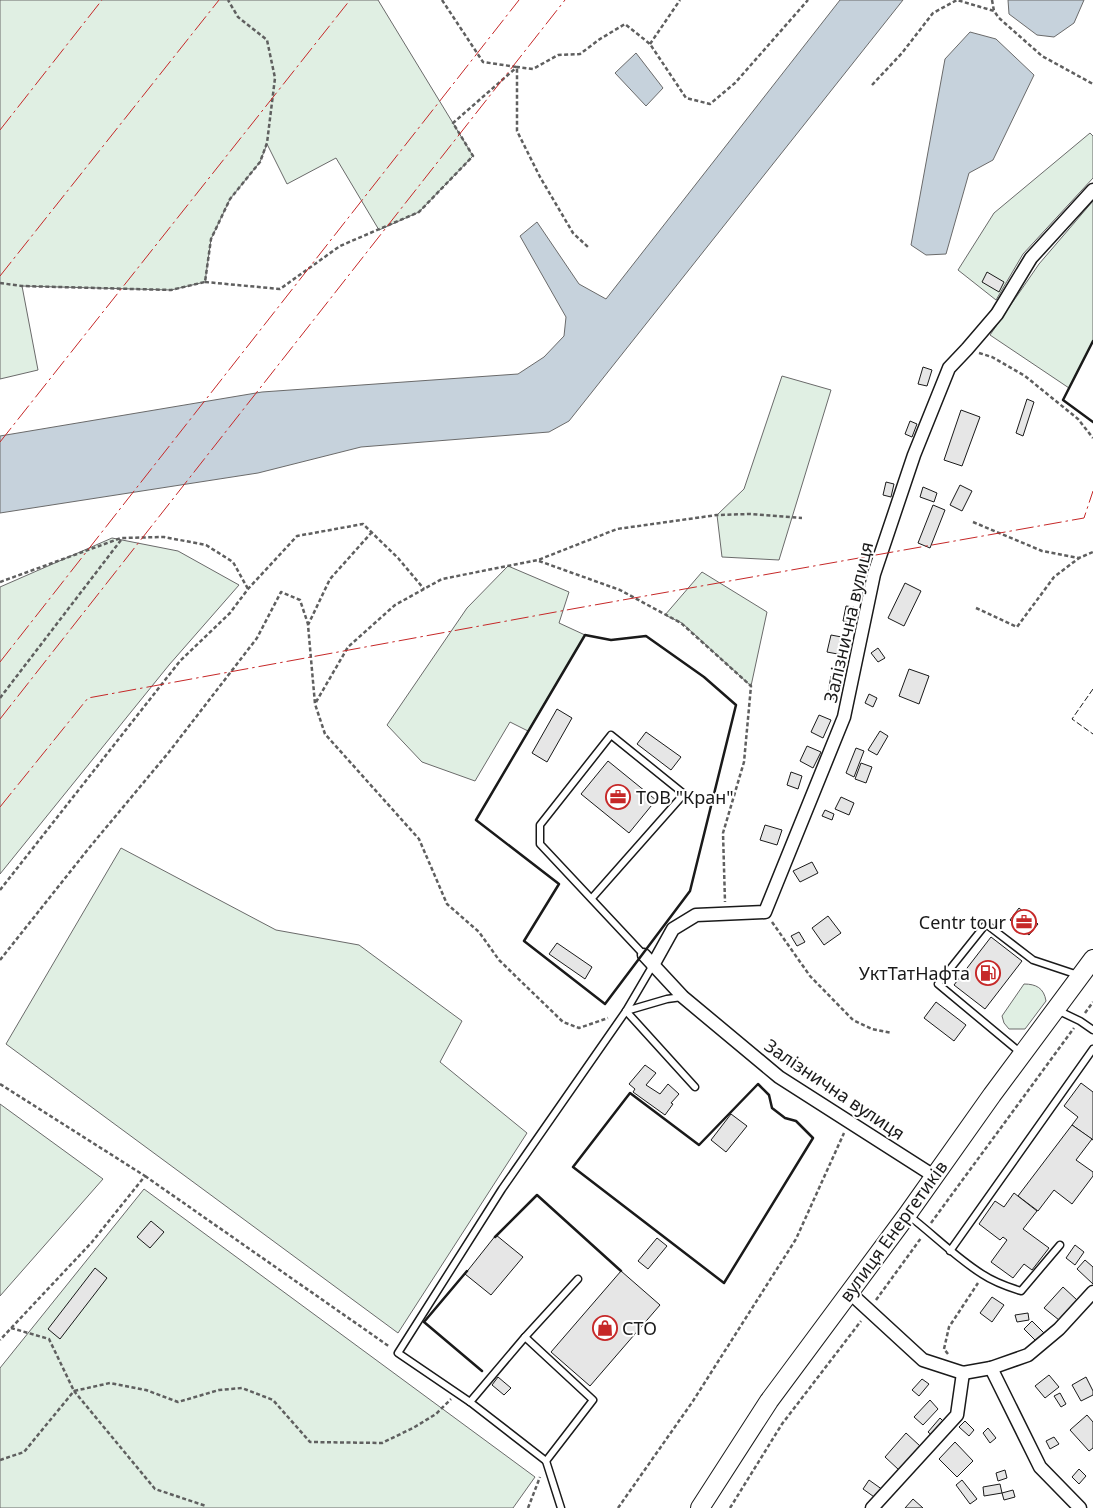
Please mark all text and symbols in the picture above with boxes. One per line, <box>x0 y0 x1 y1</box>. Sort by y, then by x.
street label: Залізнична вулиця <box>818 539 878 705</box>
office icon: ТОВ "Кран" <box>605 784 631 810</box>
place label: ТОВ "Кран" <box>636 785 734 809</box>
office icon: Centr tour <box>1011 909 1037 935</box>
place label: Centr tour <box>919 910 1007 934</box>
fuel station icon: УктТатНафта <box>975 960 1001 986</box>
place label: УктТатНафта <box>859 961 970 985</box>
street label: Залізнична вулиця <box>760 1033 910 1145</box>
street label: вулиця Енергетиків <box>834 1155 952 1307</box>
shop icon: СТО <box>592 1315 618 1341</box>
place label: СТО <box>622 1316 657 1340</box>

